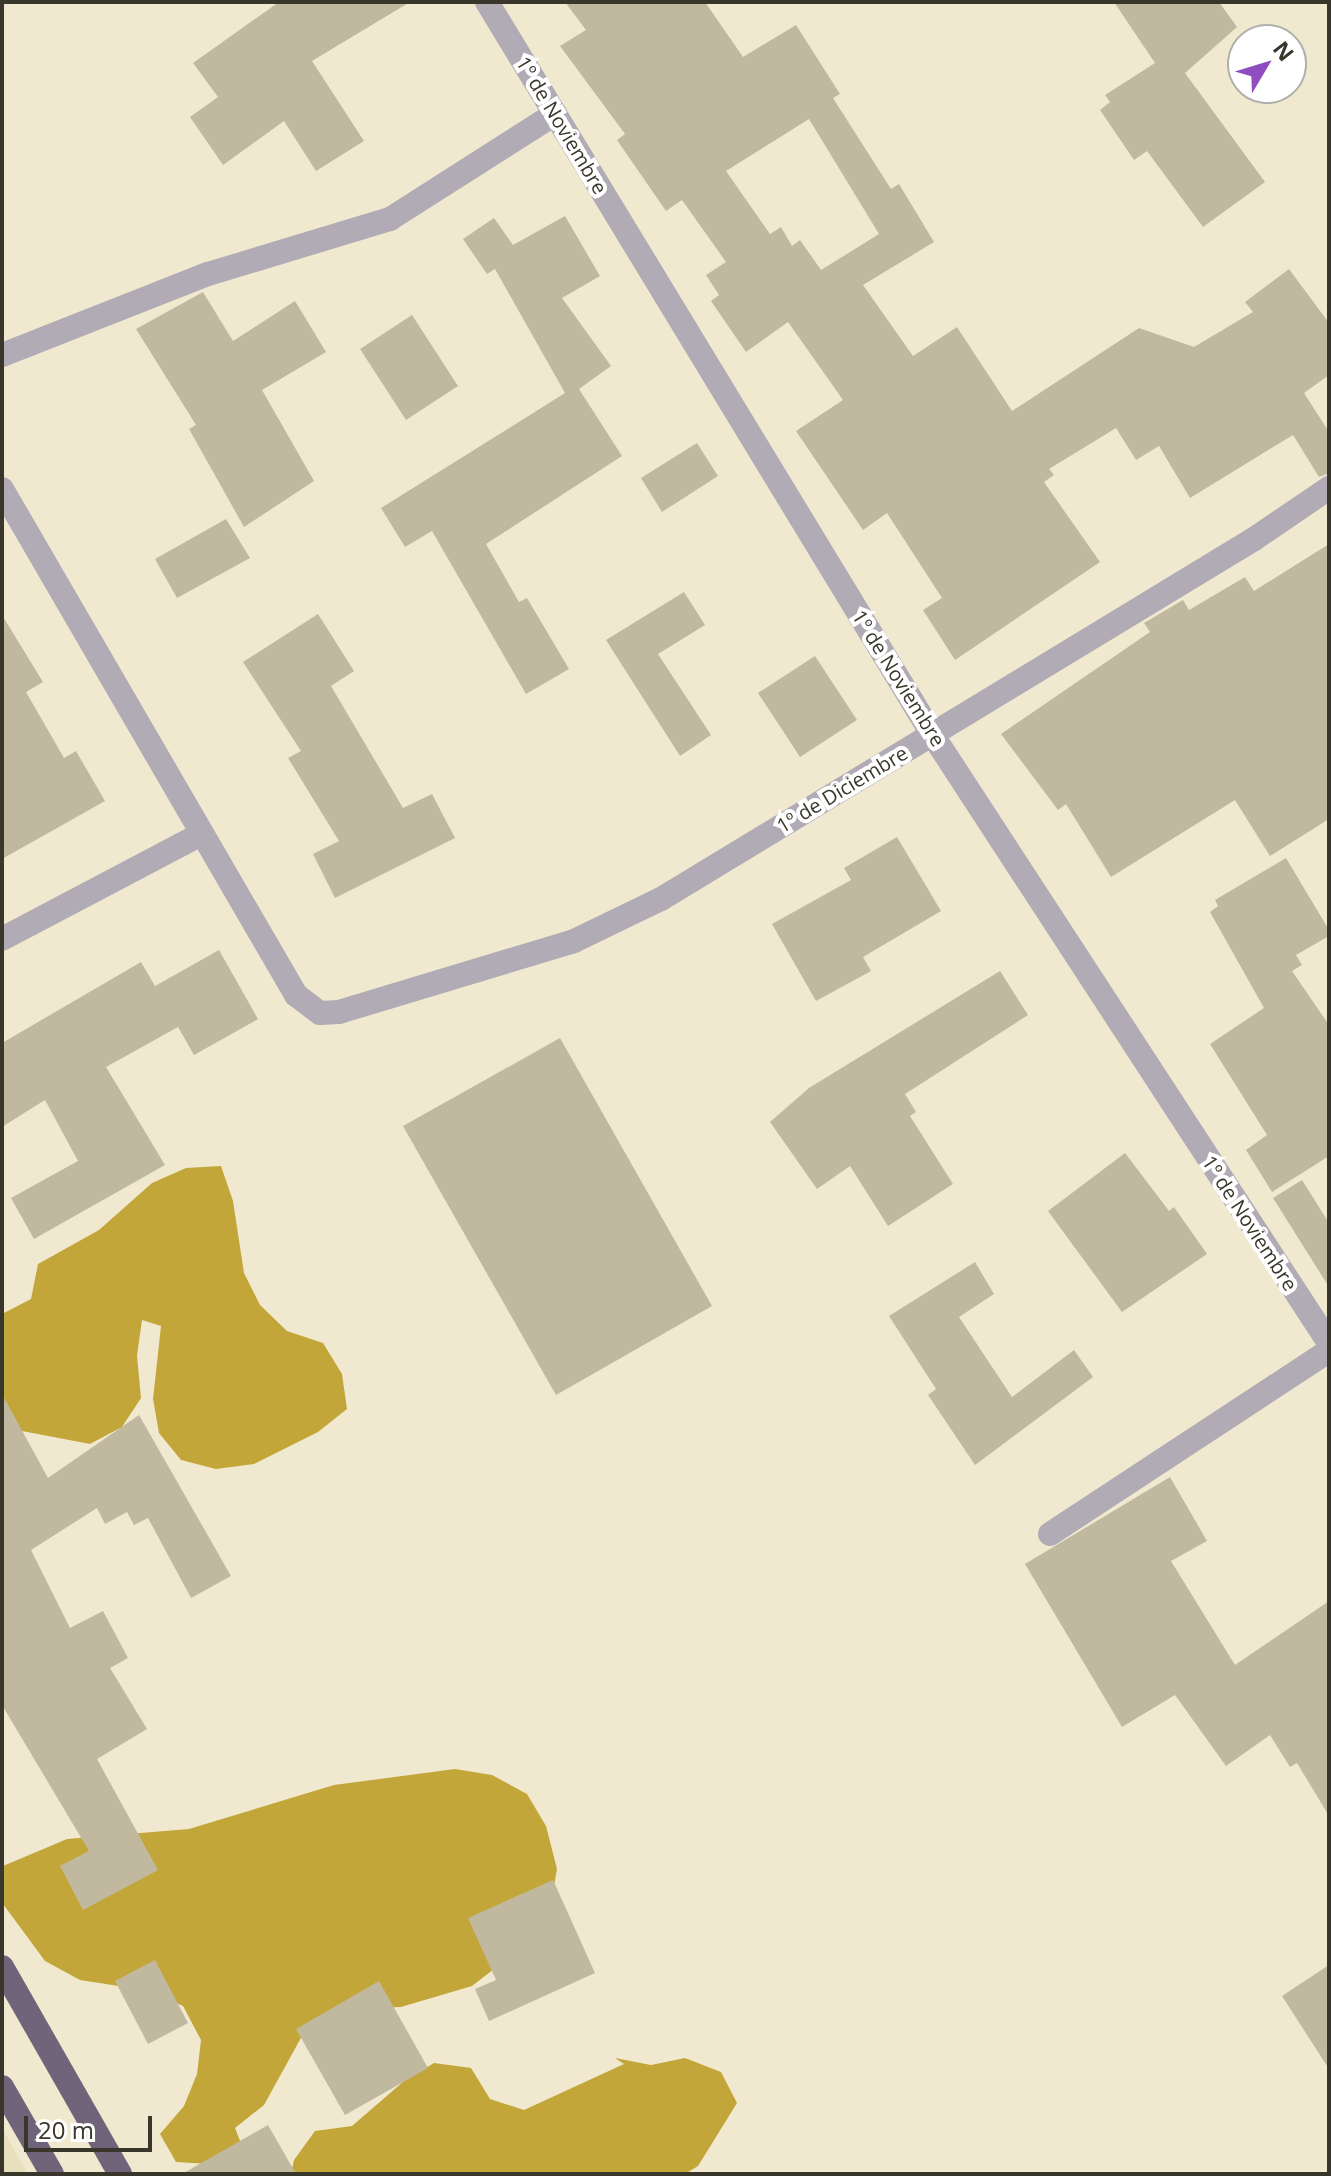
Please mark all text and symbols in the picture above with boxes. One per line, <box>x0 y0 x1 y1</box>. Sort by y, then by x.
north arrow <box>1227 24 1307 104</box>
text: N <box>1267 34 1302 67</box>
street label: 1º de Noviembre <box>511 52 613 198</box>
street label: 1º de Noviembre <box>847 605 951 751</box>
street label: 1º de Diciembre <box>772 741 912 837</box>
street label: 1º de Noviembre <box>1197 1151 1303 1295</box>
scale bar <box>28 2100 156 2150</box>
text: 20 m <box>38 2113 94 2146</box>

